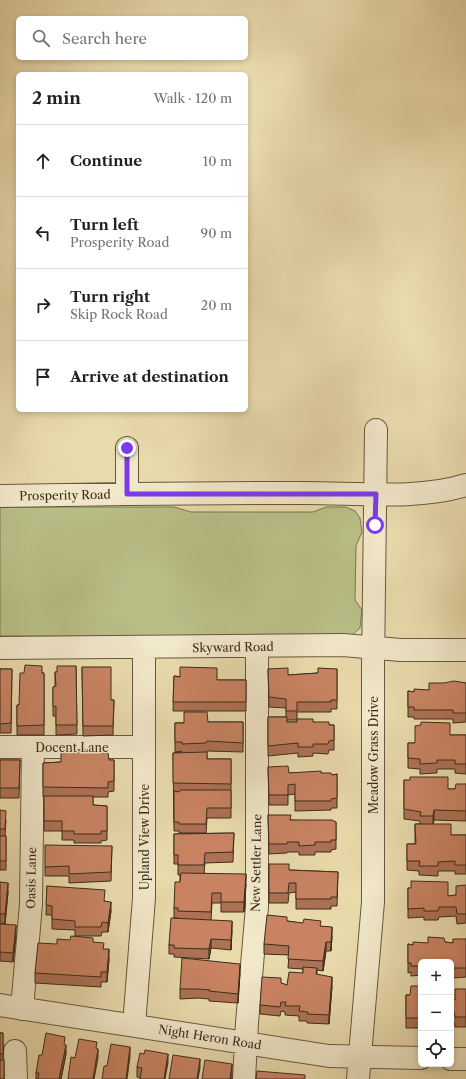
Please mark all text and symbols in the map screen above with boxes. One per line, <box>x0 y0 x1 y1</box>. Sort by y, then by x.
search box <box>16 16 248 60</box>
icon: search <box>30 27 52 49</box>
text: Search here <box>62 29 147 48</box>
text: 2 min <box>32 88 81 108</box>
text: Walk · 120 m <box>154 90 232 106</box>
icon: ahead <box>32 150 54 172</box>
text: Continue <box>70 151 142 170</box>
text: 10 m <box>203 153 232 169</box>
text: Turn left <box>70 215 139 234</box>
icon: left <box>32 222 54 244</box>
text: 90 m <box>201 225 232 241</box>
text: Prosperity Road <box>70 234 169 250</box>
text: Turn right <box>70 287 150 306</box>
icon: right <box>32 294 54 316</box>
text: 20 m <box>201 297 232 313</box>
text: Skip Rock Road <box>70 306 168 322</box>
icon: arrive <box>32 366 54 388</box>
text: Arrive at destination <box>70 367 229 386</box>
route end <box>118 439 136 457</box>
street label: Prosperity Road <box>19 487 112 503</box>
route start <box>366 516 384 534</box>
street label: Skyward Road <box>192 639 275 655</box>
street label: Meadow Grass Drive <box>366 696 381 814</box>
street label: Docent Lane <box>35 740 109 755</box>
street label: Upland View Drive <box>137 783 152 890</box>
street label: New Settler Lane <box>248 814 264 912</box>
street label: Oasis Lane <box>23 847 39 909</box>
map controls <box>418 959 454 1067</box>
button: + <box>418 959 454 995</box>
button: − <box>418 995 454 1031</box>
street label: Night Heron Road <box>157 1021 263 1053</box>
button: locate <box>418 1031 454 1067</box>

